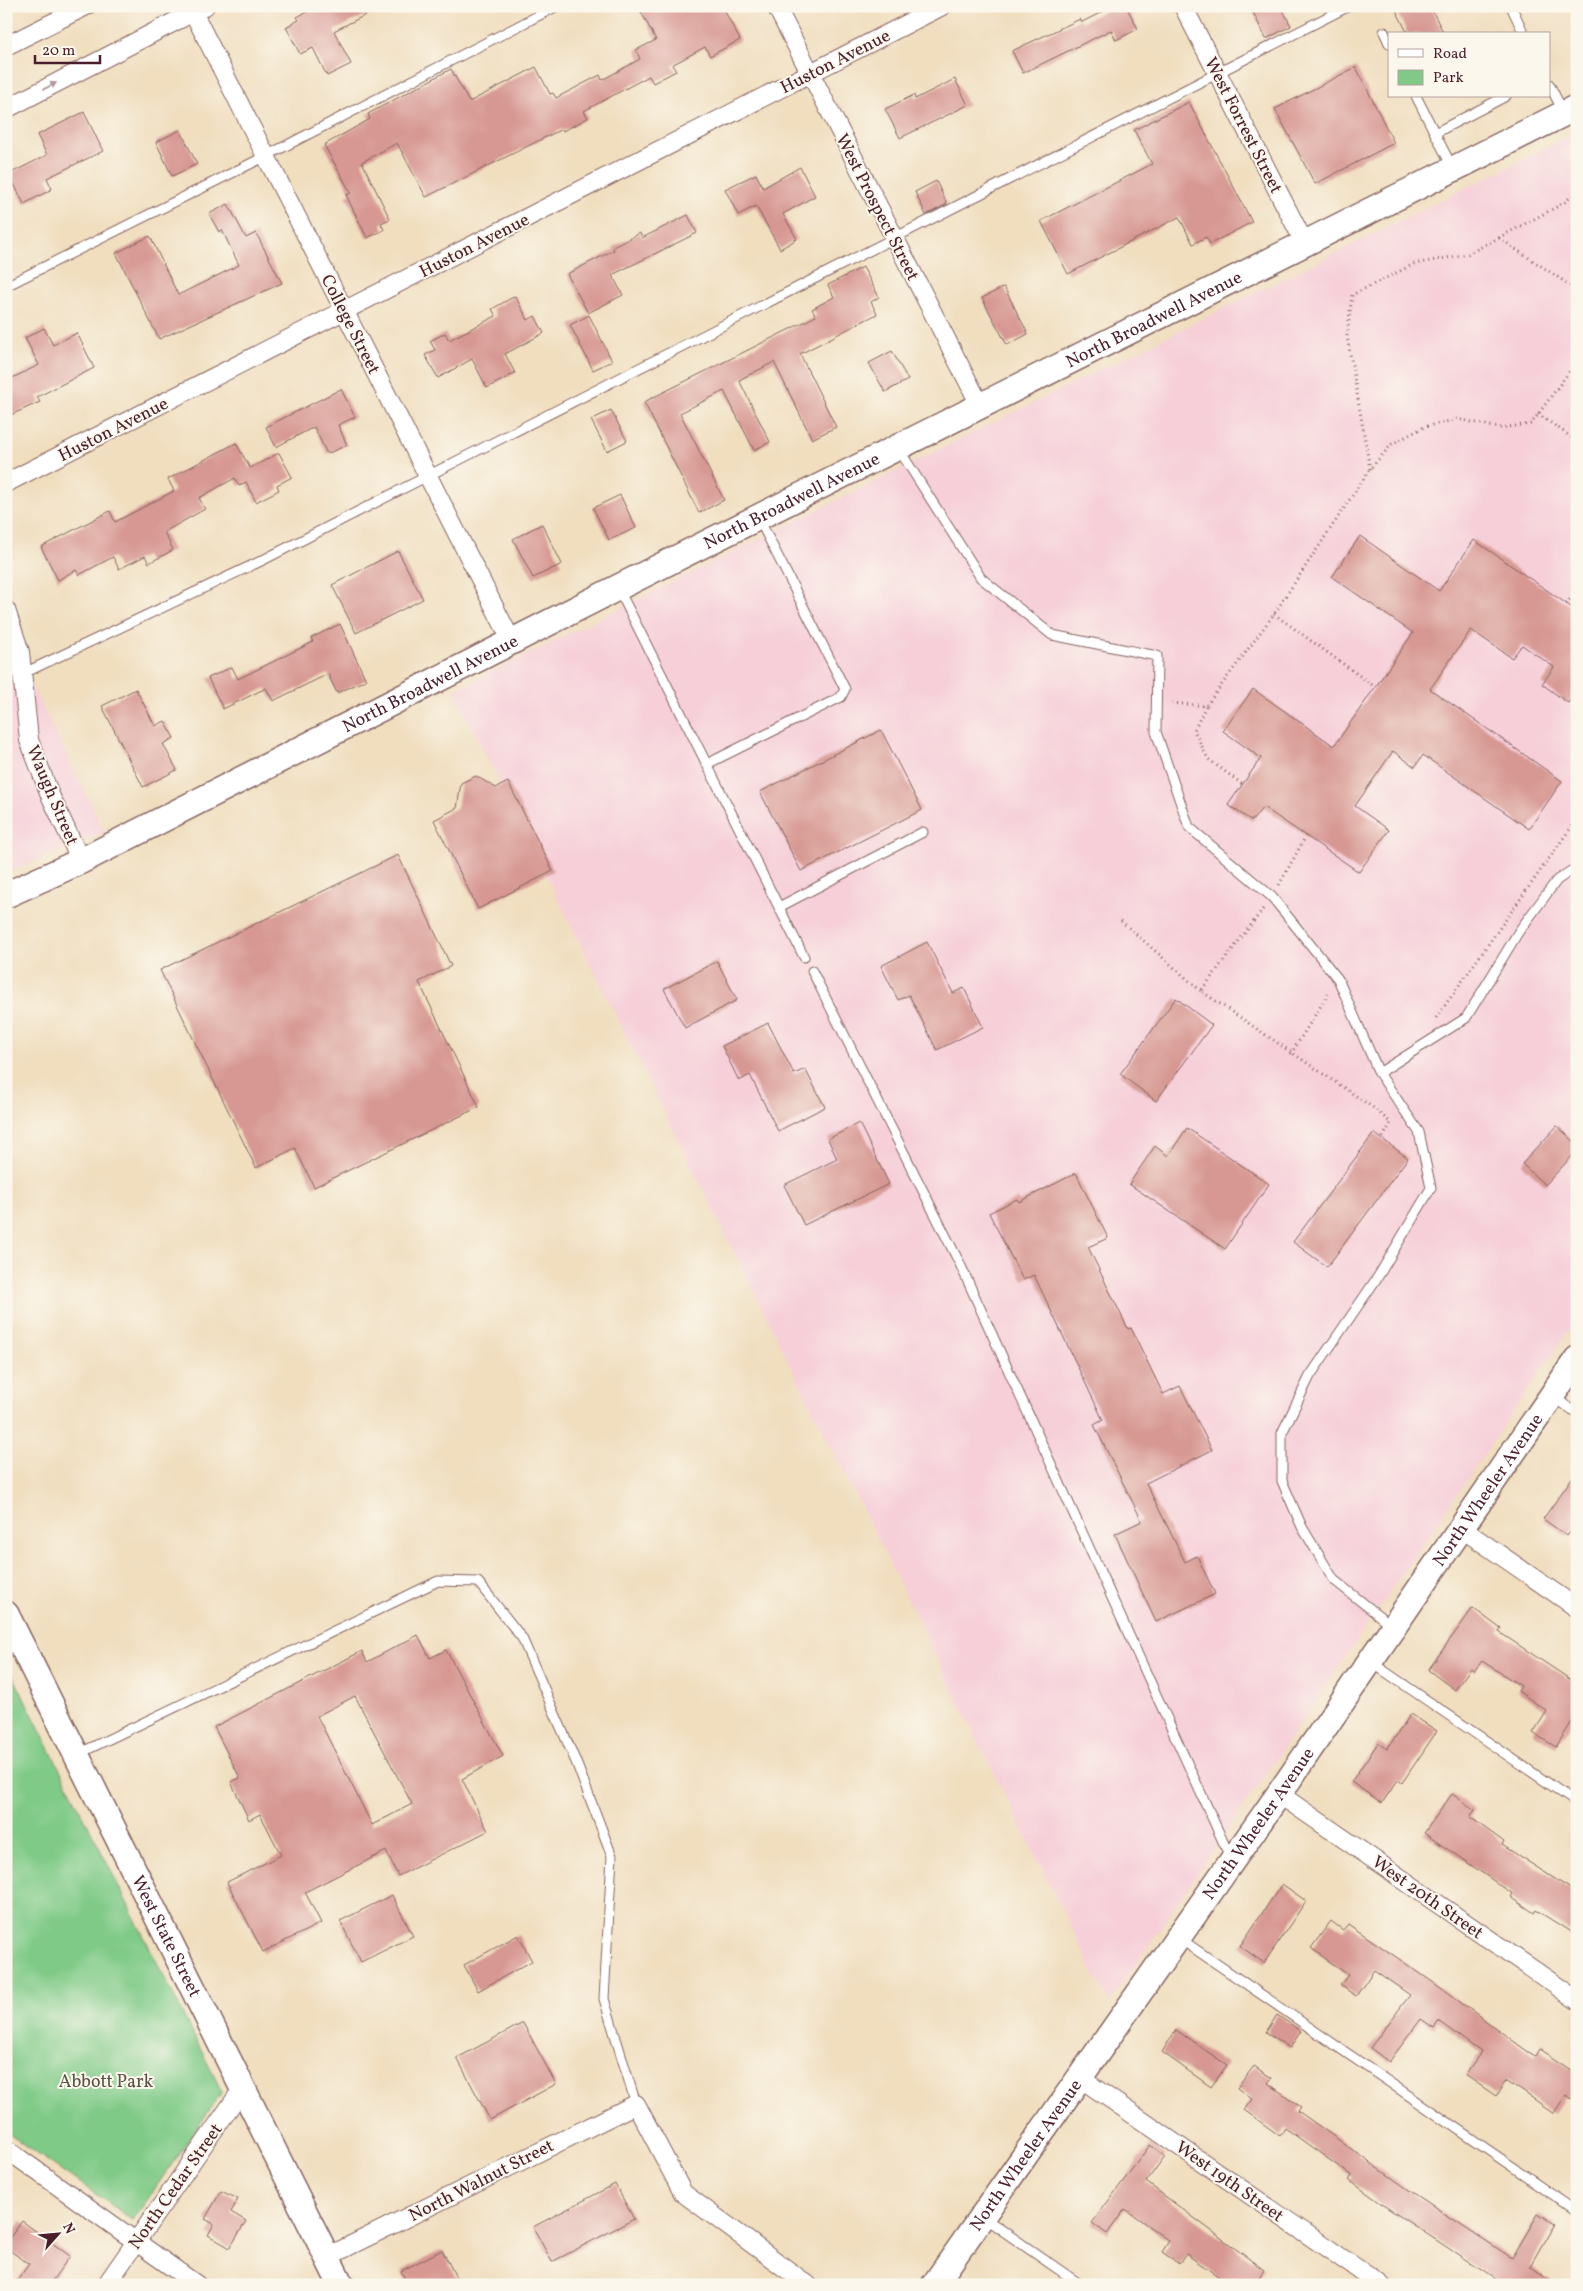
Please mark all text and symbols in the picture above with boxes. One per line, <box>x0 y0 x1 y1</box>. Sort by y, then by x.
street label: Huston Avenue <box>776 24 895 101</box>
scale bar <box>35 32 100 64</box>
legend <box>1388 32 1550 98</box>
text: 20 m <box>42 41 75 62</box>
text: Road <box>1433 44 1467 65</box>
street label: West Forrest Street <box>1197 53 1288 198</box>
text: Park <box>1433 68 1464 89</box>
one-way arrow <box>42 82 57 90</box>
street label: West Prospect Street <box>829 130 925 286</box>
street label: Huston Avenue <box>415 208 534 285</box>
street label: North Broadwell Avenue <box>1062 266 1247 375</box>
street label: College Street <box>314 270 386 379</box>
street label: Huston Avenue <box>54 392 173 469</box>
street label: North Broadwell Avenue <box>700 447 885 557</box>
street label: North Broadwell Avenue <box>338 629 523 740</box>
street label: Waugh Street <box>19 742 84 850</box>
street label: North Wheeler Avenue <box>1427 1409 1550 1572</box>
street label: North Wheeler Avenue <box>1197 1743 1321 1905</box>
street label: West 20th Street <box>1366 1850 1488 1946</box>
street label: West State Street <box>125 1872 206 2002</box>
park label: Abbott Park <box>59 2070 153 2095</box>
street label: North Wheeler Avenue <box>965 2075 1089 2237</box>
street label: North Cedar Street <box>123 2119 229 2255</box>
street label: North Walnut Street <box>405 2134 559 2229</box>
street label: West 19th Street <box>1170 2136 1288 2229</box>
north arrow <box>32 2208 82 2258</box>
text: N <box>57 2220 79 2238</box>

